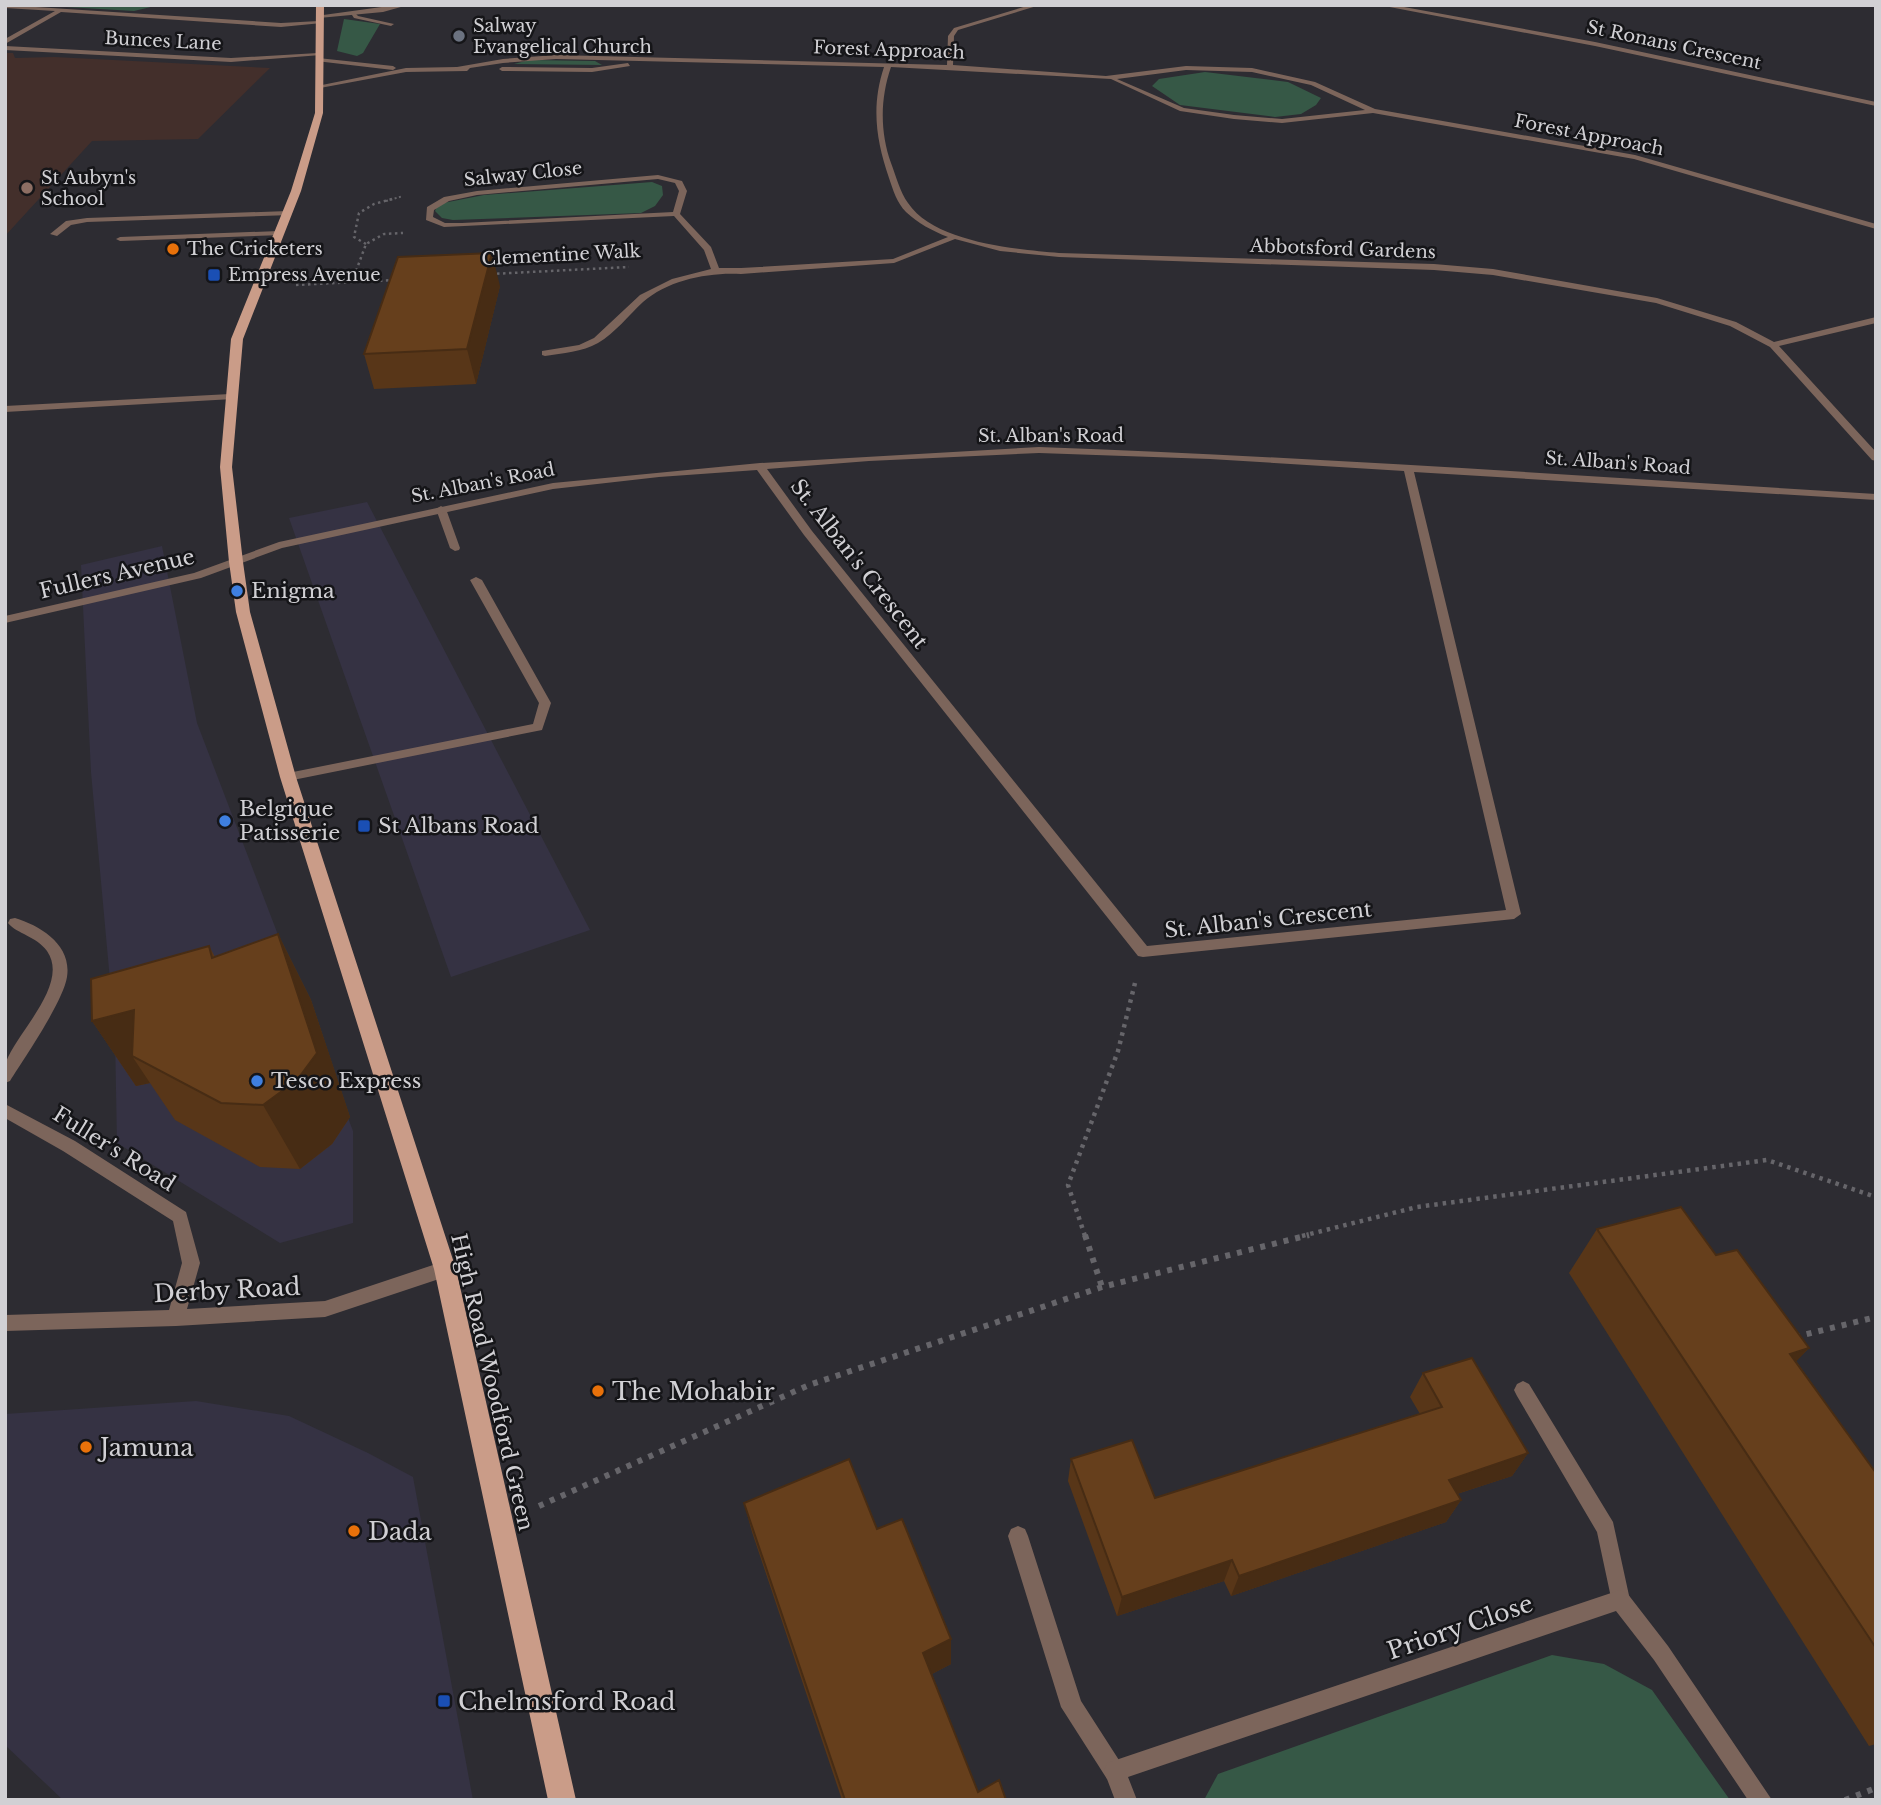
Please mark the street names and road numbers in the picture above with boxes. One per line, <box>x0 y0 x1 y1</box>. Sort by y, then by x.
street label: St Ronans Crescent <box>1585 16 1763 74</box>
street label: Bunces Lane <box>104 27 222 55</box>
street label: Forest Approach <box>813 36 965 64</box>
street label: Forest Approach <box>1512 110 1666 160</box>
street label: Salway Close <box>463 157 583 191</box>
street label: Abbotsford Gardens <box>1249 235 1436 263</box>
street label: Clementine Walk <box>481 240 641 270</box>
street label: St. Alban's Road <box>978 425 1124 447</box>
street label: St. Alban's Road <box>1544 447 1692 479</box>
street label: St. Alban's Road <box>409 458 557 508</box>
street label: St. Alban's Crescent <box>785 474 933 654</box>
street label: Fullers Avenue <box>37 544 197 604</box>
street label: St. Alban's Crescent <box>1163 896 1373 944</box>
street label: Fuller's Road <box>48 1101 180 1197</box>
street label: High Road Woodford Green <box>445 1231 539 1533</box>
street label: Derby Road <box>153 1272 301 1308</box>
street label: Priory Close <box>1383 1589 1537 1665</box>

